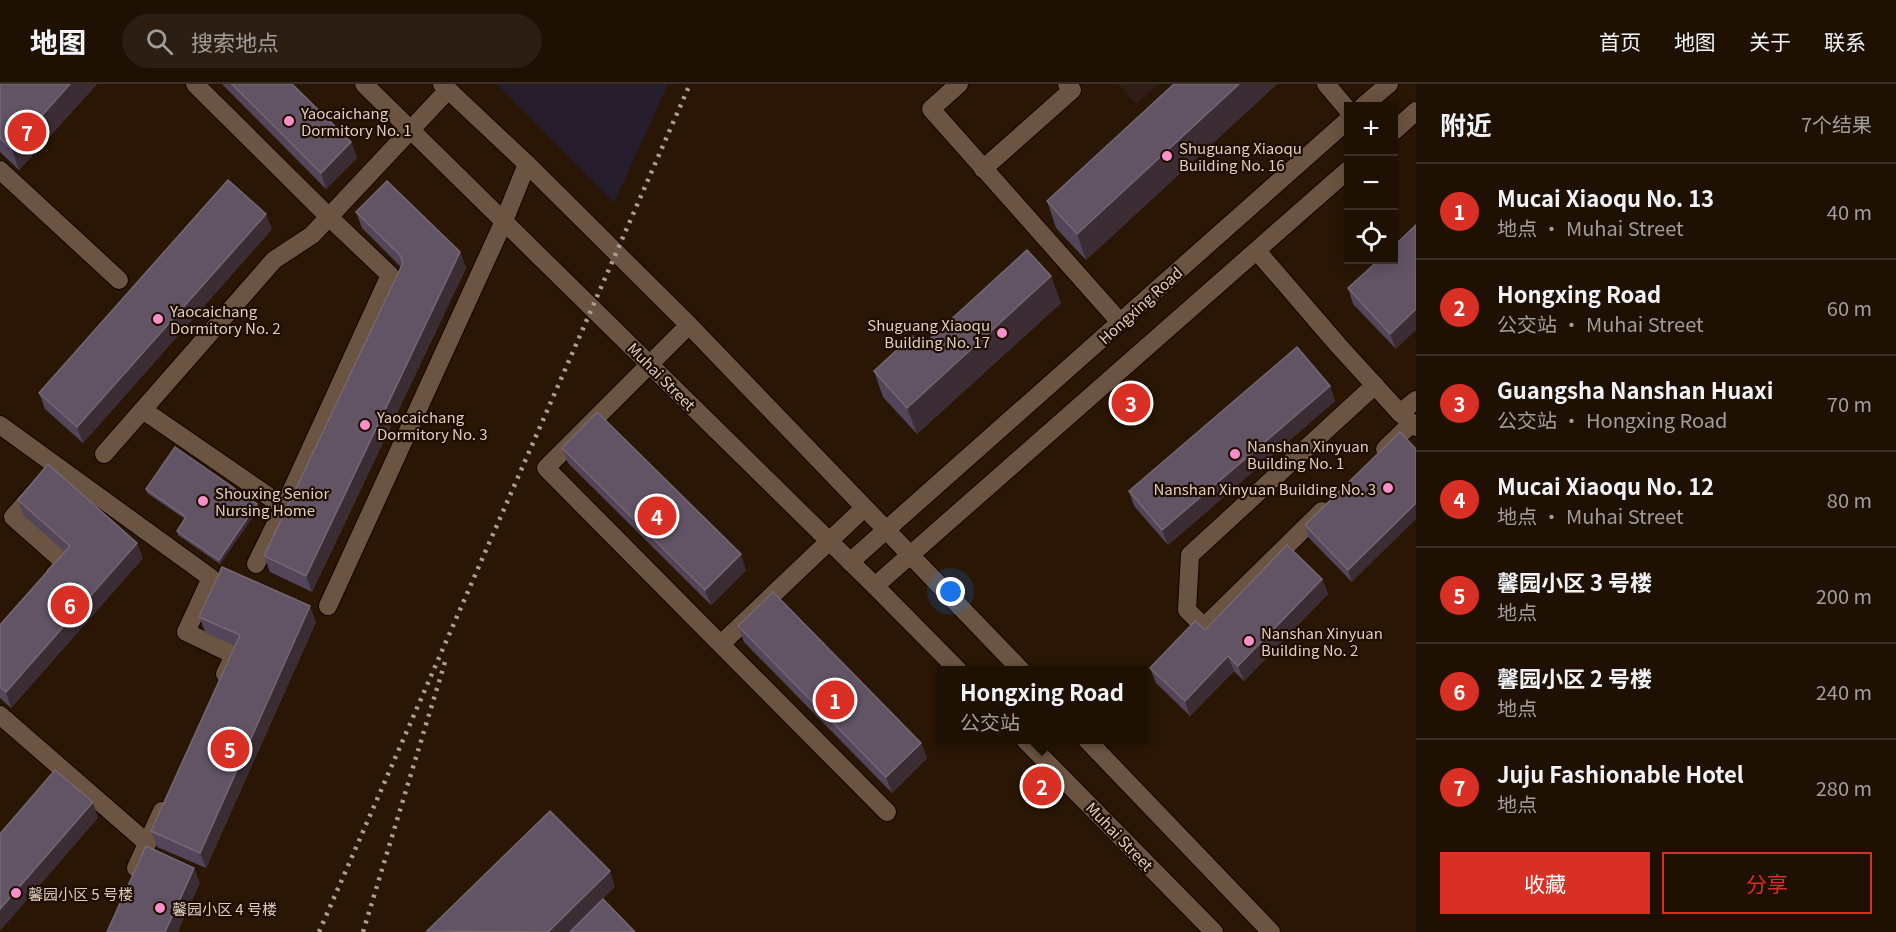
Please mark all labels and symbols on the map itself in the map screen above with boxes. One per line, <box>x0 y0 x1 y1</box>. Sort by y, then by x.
place label: Yaocaichang Dormitory No. 1 <box>300 102 412 140</box>
pin: 7 <box>8 110 46 154</box>
marker: Yaocaichang Dormitory No. 1 <box>282 114 296 128</box>
place label: Shuguang Xiaoqu Building No. 16 <box>1179 137 1302 175</box>
marker: Shuguang Xiaoqu Building No. 16 <box>1160 149 1174 163</box>
street label: Hongxing Road <box>1094 262 1186 348</box>
place label: Yaocaichang Dormitory No. 2 <box>169 300 281 338</box>
marker: Yaocaichang Dormitory No. 2 <box>151 312 165 326</box>
place label: Shuguang Xiaoqu Building No. 17 <box>867 314 990 352</box>
marker: Shuguang Xiaoqu Building No. 17 <box>995 326 1009 340</box>
street label: Muhai Street <box>623 337 701 415</box>
pin: 3 <box>1112 380 1150 426</box>
place label: Yaocaichang Dormitory No. 3 <box>376 406 488 444</box>
marker: Yaocaichang Dormitory No. 3 <box>358 418 372 432</box>
place label: Nanshan Xinyuan Building No. 1 <box>1247 435 1369 473</box>
marker: Nanshan Xinyuan Building No. 1 <box>1228 447 1242 461</box>
place label: Nanshan Xinyuan Building No. 3 <box>1153 478 1376 499</box>
marker: Nanshan Xinyuan Building No. 3 <box>1381 481 1395 495</box>
place label: Shouxing Senior Nursing Home <box>215 482 329 520</box>
marker: Shouxing Senior Nursing Home <box>196 494 210 508</box>
pin: 4 <box>638 494 676 538</box>
your location <box>936 577 965 606</box>
pin: 6 <box>50 582 90 628</box>
place label: Nanshan Xinyuan Building No. 2 <box>1261 622 1383 660</box>
marker: Nanshan Xinyuan Building No. 2 <box>1242 634 1256 648</box>
pin: 1 <box>816 678 854 722</box>
pin: 5 <box>210 726 250 772</box>
pin: 2 <box>1022 764 1062 808</box>
street label: Muhai Street <box>1082 797 1158 875</box>
place label: 馨园小区 5 号楼 <box>28 883 133 904</box>
marker: 馨园小区 5 号楼 <box>9 886 23 900</box>
place label: 馨园小区 4 号楼 <box>172 898 277 919</box>
marker: 馨园小区 4 号楼 <box>153 901 167 915</box>

